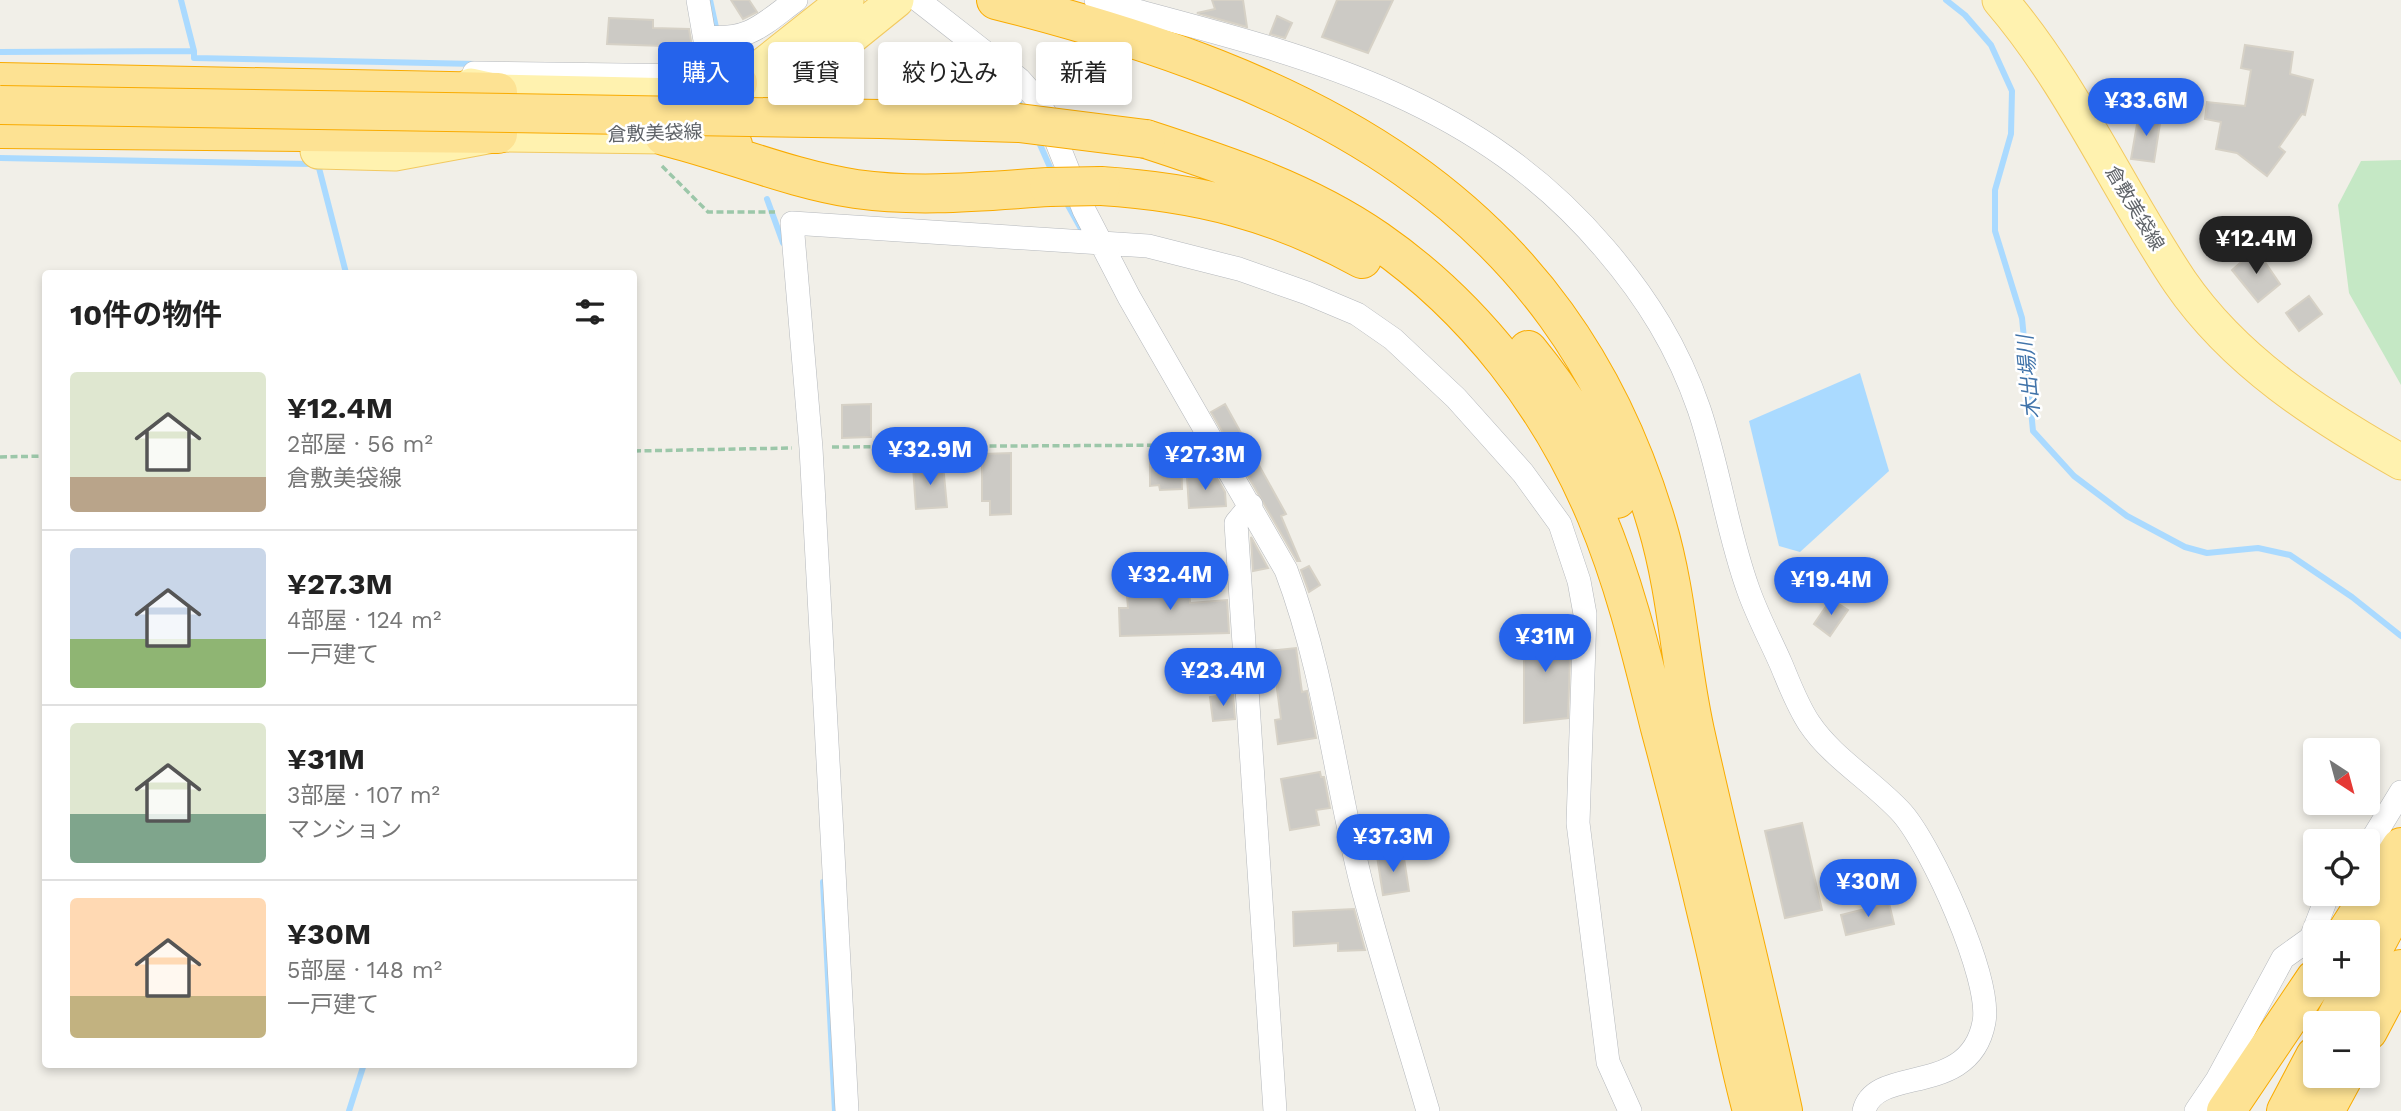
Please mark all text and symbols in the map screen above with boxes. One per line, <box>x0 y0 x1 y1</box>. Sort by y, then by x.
chip: 購入 <box>658 42 754 105</box>
chip: 賃貸 <box>768 42 864 105</box>
chip: 絞り込み <box>878 42 1022 105</box>
chip: 新着 <box>1036 42 1132 105</box>
pin: ¥33.6M <box>2089 78 2203 138</box>
text: ¥33.6M <box>2104 87 2188 114</box>
street label: 倉敷美袋線 <box>607 120 703 146</box>
street label: 倉敷美袋線 <box>2101 161 2169 255</box>
pin: ¥12.4M <box>2199 216 2313 276</box>
text: ¥12.4M <box>2215 225 2297 252</box>
icon: filters <box>571 293 609 331</box>
text: 10件の物件 <box>70 297 222 332</box>
water label: 木出場川 <box>2012 332 2044 420</box>
text: ¥12.4M <box>287 390 393 425</box>
icon: home <box>126 400 210 484</box>
pin: ¥32.9M <box>873 428 987 487</box>
text: 2部屋 · 56 m² <box>287 431 433 458</box>
pin: ¥27.3M <box>1148 433 1262 492</box>
text: ¥32.9M <box>888 436 972 463</box>
text: ¥27.3M <box>1164 441 1246 468</box>
text: 倉敷美袋線 <box>287 465 402 492</box>
pin: ¥32.4M <box>1113 552 1227 612</box>
pin: ¥19.4M <box>1774 558 1888 617</box>
text: ¥32.4M <box>1127 561 1213 588</box>
text: ¥27.3M <box>287 566 393 601</box>
text: ¥19.4M <box>1790 566 1872 593</box>
icon: home <box>126 576 210 660</box>
text: 4部屋 · 124 m² <box>287 607 441 634</box>
pin: ¥31M <box>1504 614 1586 674</box>
text: ¥31M <box>1515 623 1575 650</box>
text: 一戸建て <box>287 641 379 668</box>
pin: ¥23.4M <box>1166 648 1280 708</box>
text: ¥23.4M <box>1180 657 1266 684</box>
north arrow <box>2303 738 2380 816</box>
map controls <box>2303 738 2380 1088</box>
text: ¥31M <box>287 741 365 776</box>
icon: home <box>126 751 210 835</box>
text: 3部屋 · 107 m² <box>287 782 440 809</box>
pin: ¥37.3M <box>1336 814 1450 874</box>
text: マンション <box>287 816 402 843</box>
text: ¥37.3M <box>1353 823 1433 850</box>
button: locate <box>2303 829 2380 906</box>
pin: ¥30M <box>1827 860 1909 919</box>
text: ¥30M <box>1836 868 1900 895</box>
text: ¥30M <box>287 916 371 951</box>
button: + <box>2303 920 2380 997</box>
icon: home <box>126 926 210 1010</box>
text: 5部屋 · 148 m² <box>287 957 442 984</box>
text: 一戸建て <box>287 991 379 1018</box>
button: − <box>2303 1011 2380 1088</box>

